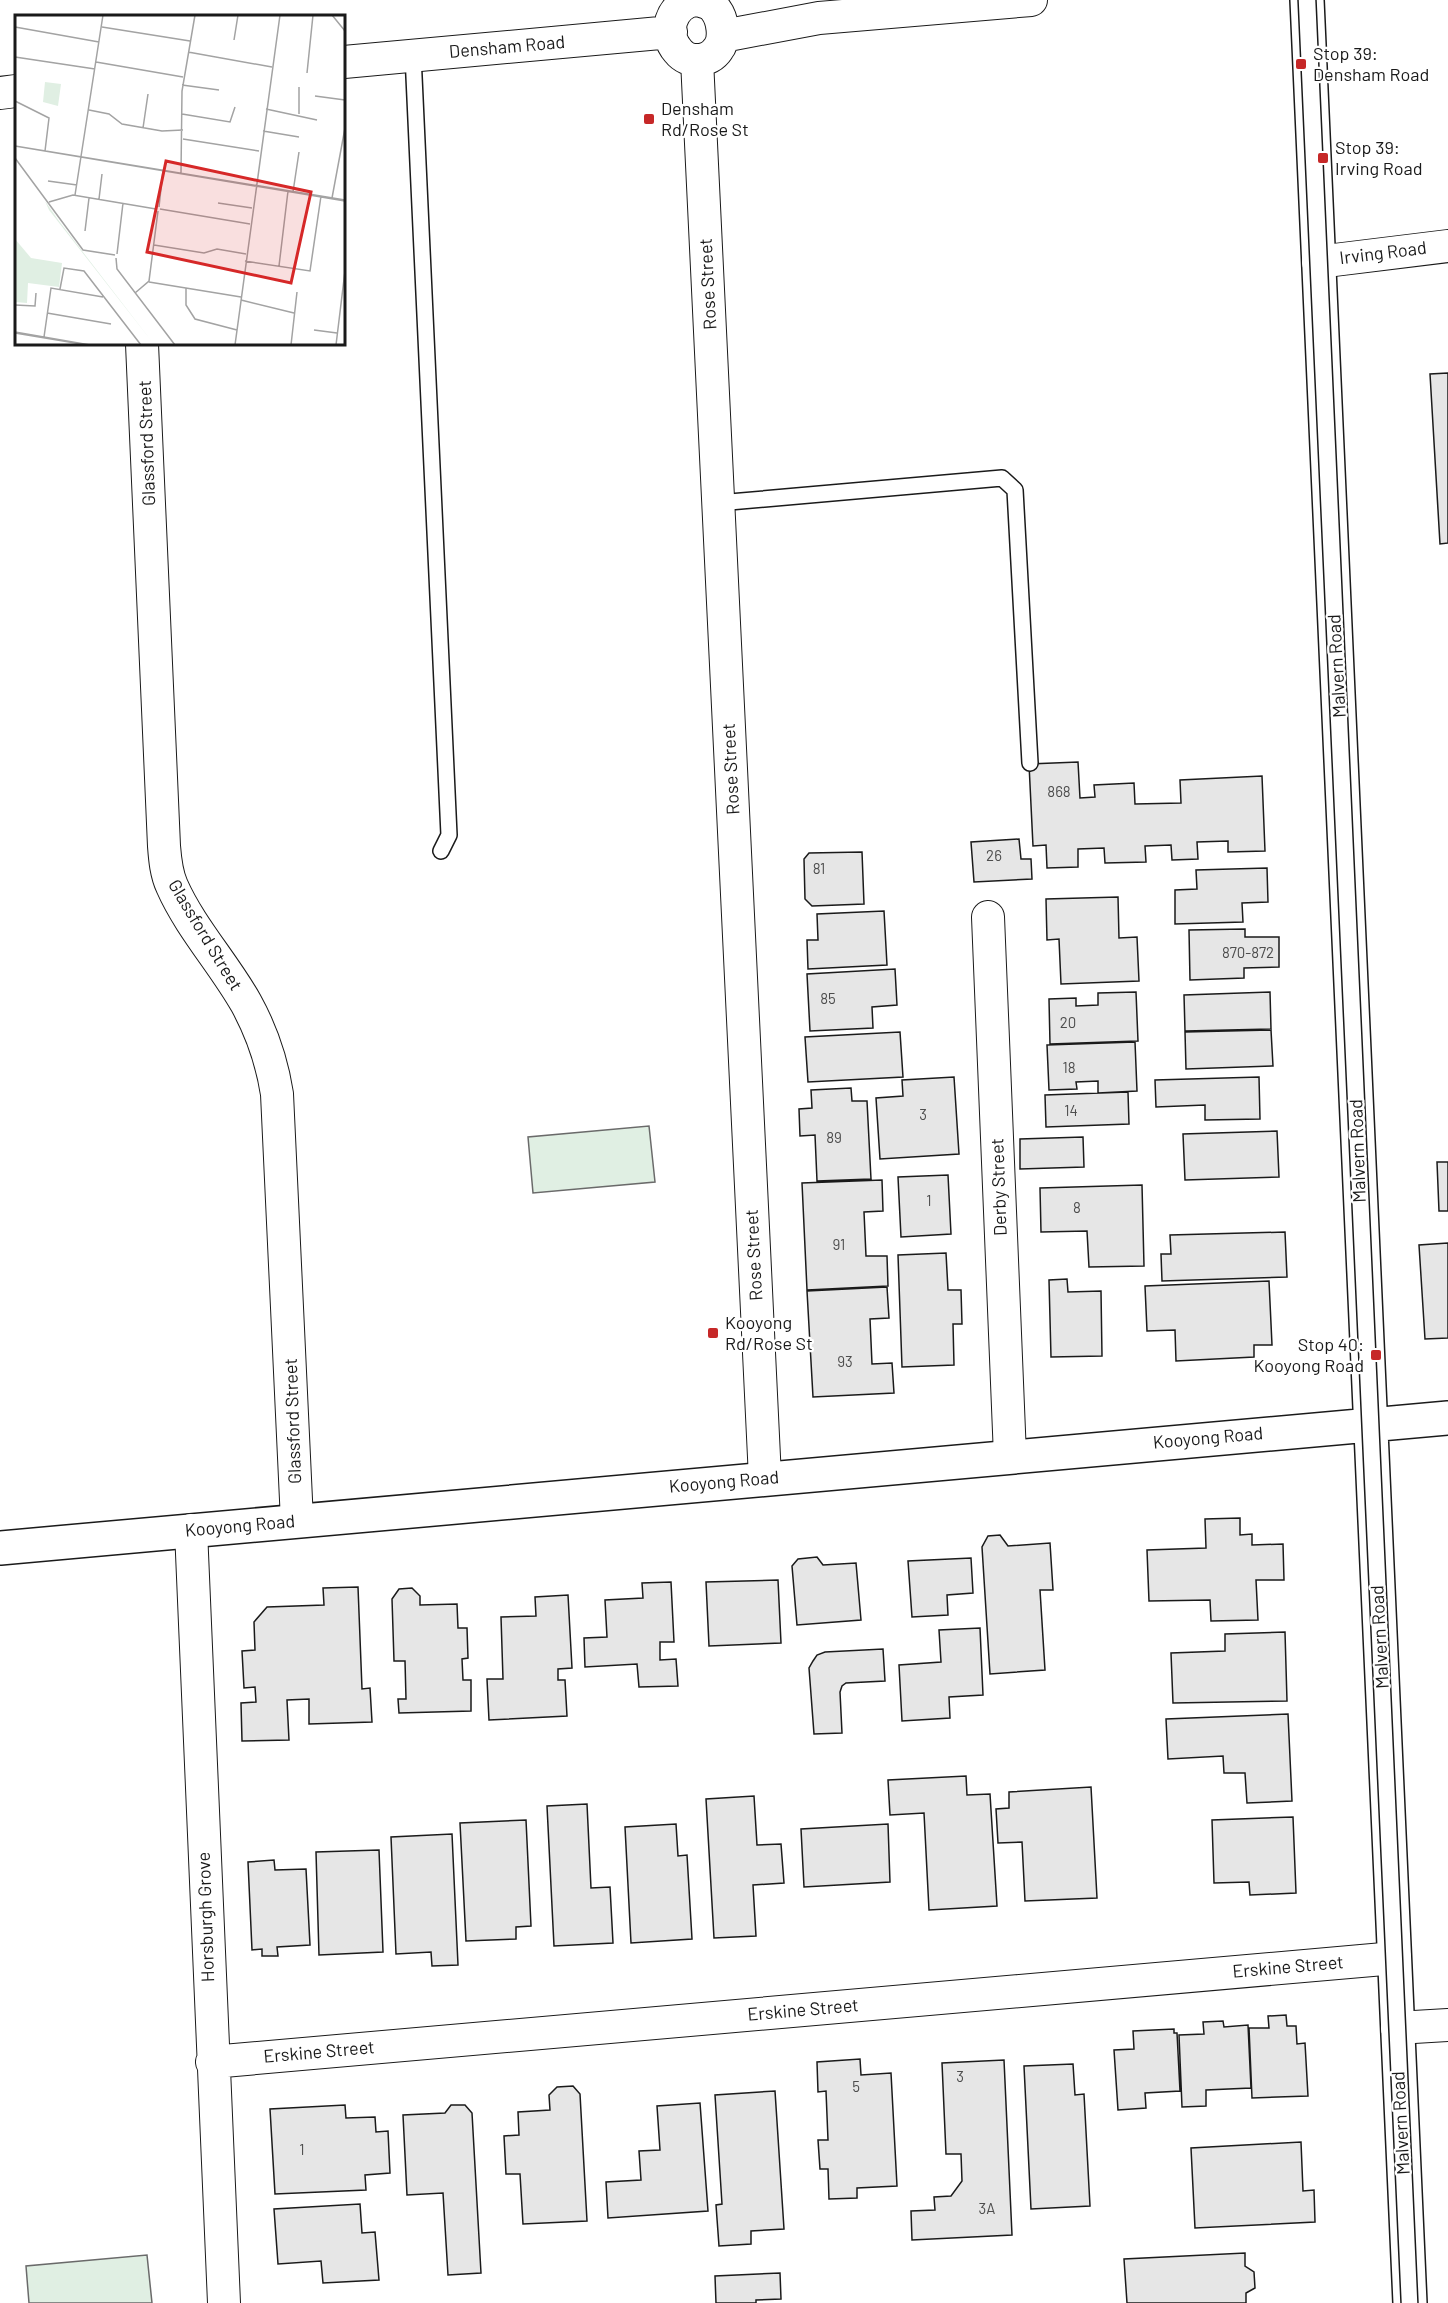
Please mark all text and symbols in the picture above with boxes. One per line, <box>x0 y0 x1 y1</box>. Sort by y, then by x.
inset map <box>15 15 345 345</box>
street label: Densham Road <box>448 30 566 62</box>
place label: Stop 39: Densham Road <box>1313 42 1429 85</box>
marker: Stop 39: Densham Road <box>1294 57 1308 71</box>
place label: Densham Rd/Rose St <box>661 97 749 140</box>
marker: Densham Rd/Rose St <box>642 112 656 126</box>
place label: Stop 39: Irving Road <box>1335 136 1423 179</box>
marker: Stop 39: Irving Road <box>1316 151 1330 165</box>
street label: Irving Road <box>1338 236 1428 268</box>
street label: Rose Street <box>694 238 720 330</box>
street label: Glassford Street <box>133 380 159 506</box>
street label: Malvern Road <box>1322 614 1350 718</box>
street label: Rose Street <box>717 723 743 815</box>
house number: 868 <box>1047 782 1071 800</box>
house number: 26 <box>986 846 1002 864</box>
house number: 81 <box>813 859 825 877</box>
street label: Glassford Street <box>164 875 248 994</box>
house number: 870-872 <box>1222 943 1274 961</box>
house number: 85 <box>820 989 836 1007</box>
house number: 20 <box>1060 1013 1076 1031</box>
house number: 18 <box>1062 1058 1076 1076</box>
street label: Malvern Road <box>1344 1099 1370 1203</box>
house number: 14 <box>1064 1101 1078 1119</box>
house number: 3 <box>919 1105 927 1123</box>
house number: 89 <box>826 1128 842 1146</box>
street label: Derby Street <box>985 1138 1011 1236</box>
house number: 1 <box>926 1191 932 1209</box>
house number: 8 <box>1073 1198 1081 1216</box>
street label: Rose Street <box>740 1209 766 1301</box>
house number: 91 <box>833 1235 845 1253</box>
place label: Kooyong Rd/Rose St <box>725 1311 813 1354</box>
marker: Kooyong Rd/Rose St <box>706 1326 720 1340</box>
place label: Stop 40: Kooyong Road <box>1253 1333 1364 1376</box>
marker: Stop 40: Kooyong Road <box>1369 1348 1383 1362</box>
house number: 93 <box>837 1352 853 1370</box>
street label: Glassford Street <box>279 1358 305 1484</box>
street label: Kooyong Road <box>1152 1421 1264 1453</box>
street label: Kooyong Road <box>668 1465 780 1497</box>
street label: Kooyong Road <box>184 1509 296 1541</box>
street label: Malvern Road <box>1365 1585 1393 1689</box>
street label: Horsburgh Grove <box>192 1852 218 1983</box>
street label: Erskine Street <box>1231 1950 1344 1982</box>
street label: Erskine Street <box>746 1993 859 2025</box>
street label: Erskine Street <box>262 2035 375 2067</box>
house number: 3 <box>956 2067 964 2085</box>
street label: Malvern Road <box>1386 2071 1414 2175</box>
house number: 5 <box>852 2077 860 2095</box>
house number: 1 <box>299 2140 305 2158</box>
house number: 3A <box>979 2199 995 2217</box>

